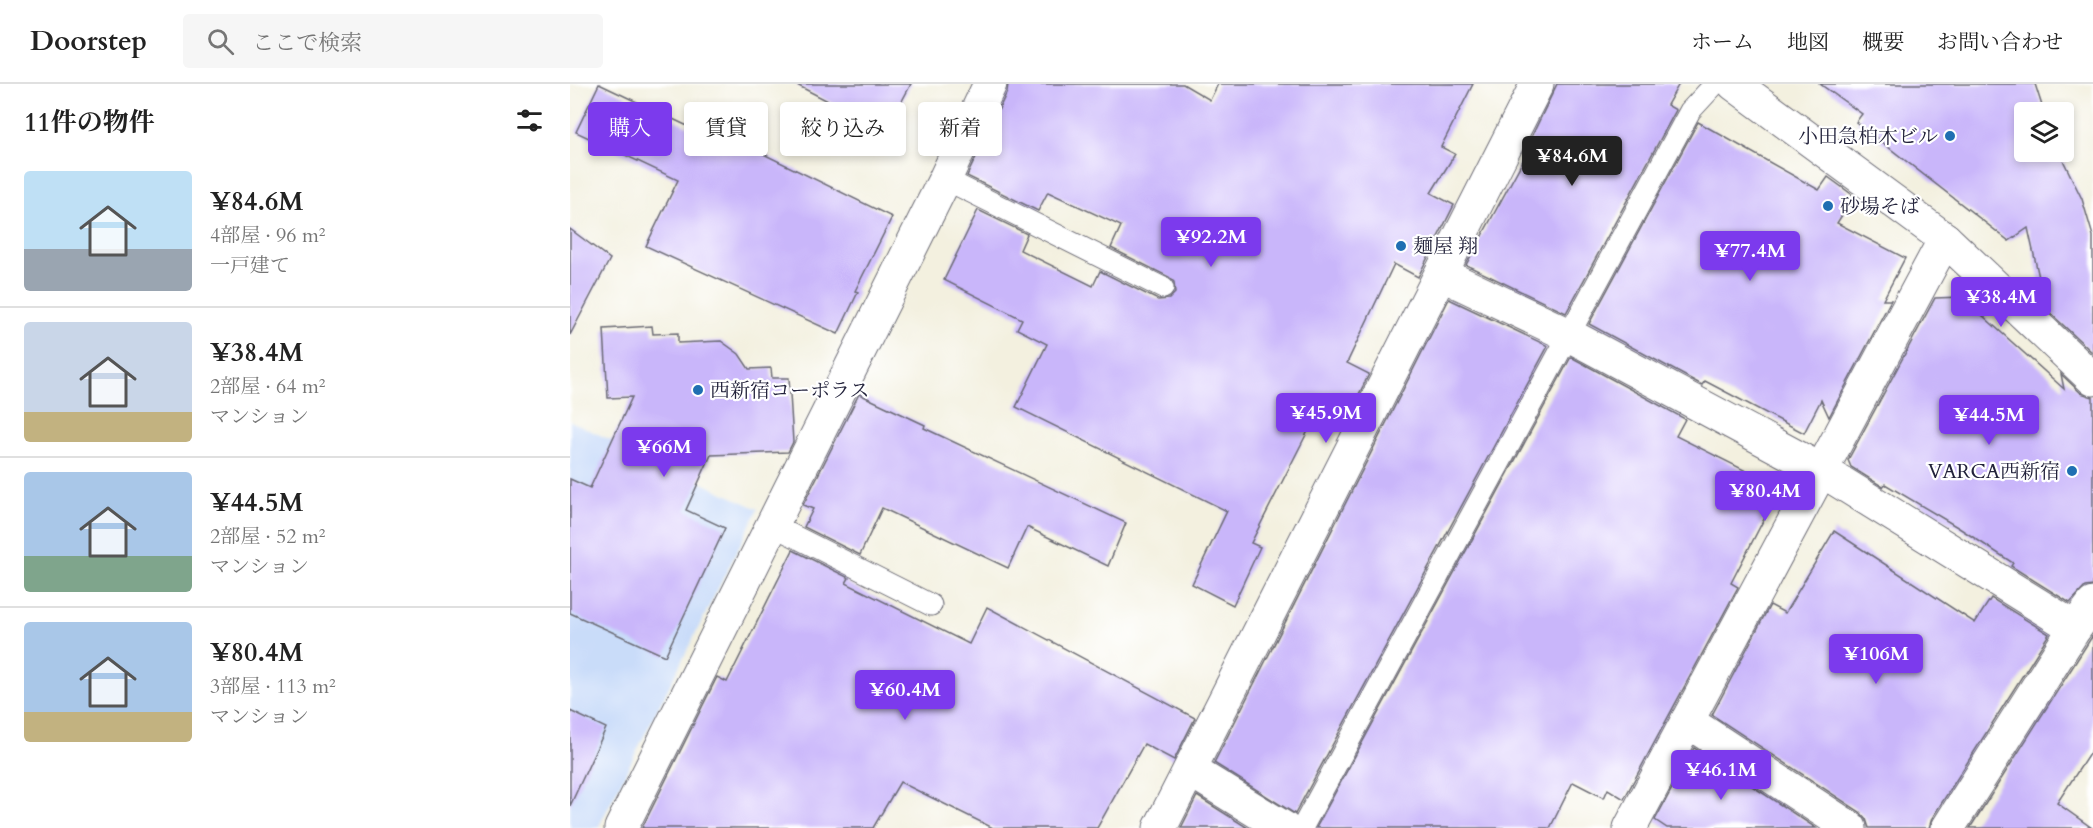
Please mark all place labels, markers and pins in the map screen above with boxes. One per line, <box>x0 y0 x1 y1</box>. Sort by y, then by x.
place label: 小田急柏木ビル <box>1798 123 1938 150</box>
marker: 小田急柏木ビル <box>1943 129 1957 143</box>
pin: ¥84.6M <box>1523 136 1621 187</box>
place label: 砂場そば <box>1840 193 1920 220</box>
marker: 砂場そば <box>1821 199 1835 213</box>
pin: ¥92.2M <box>1162 217 1260 268</box>
pin: ¥77.4M <box>1701 231 1799 282</box>
place label: 麺屋 翔 <box>1413 233 1478 260</box>
marker: 麺屋 翔 <box>1394 239 1408 253</box>
pin: ¥38.4M <box>1952 277 2050 328</box>
place label: 西新宿コーポラス <box>710 377 869 404</box>
marker: 西新宿コーポラス <box>691 383 705 397</box>
pin: ¥45.9M <box>1277 393 1375 444</box>
pin: ¥44.5M <box>1940 395 2038 446</box>
pin: ¥66M <box>628 427 700 478</box>
place label: VARCA西新宿 <box>1928 458 2060 485</box>
marker: VARCA西新宿 <box>2065 464 2079 478</box>
pin: ¥80.4M <box>1716 471 1814 522</box>
pin: ¥106M <box>1834 634 1918 685</box>
pin: ¥60.4M <box>856 670 954 721</box>
pin: ¥46.1M <box>1672 750 1770 801</box>

